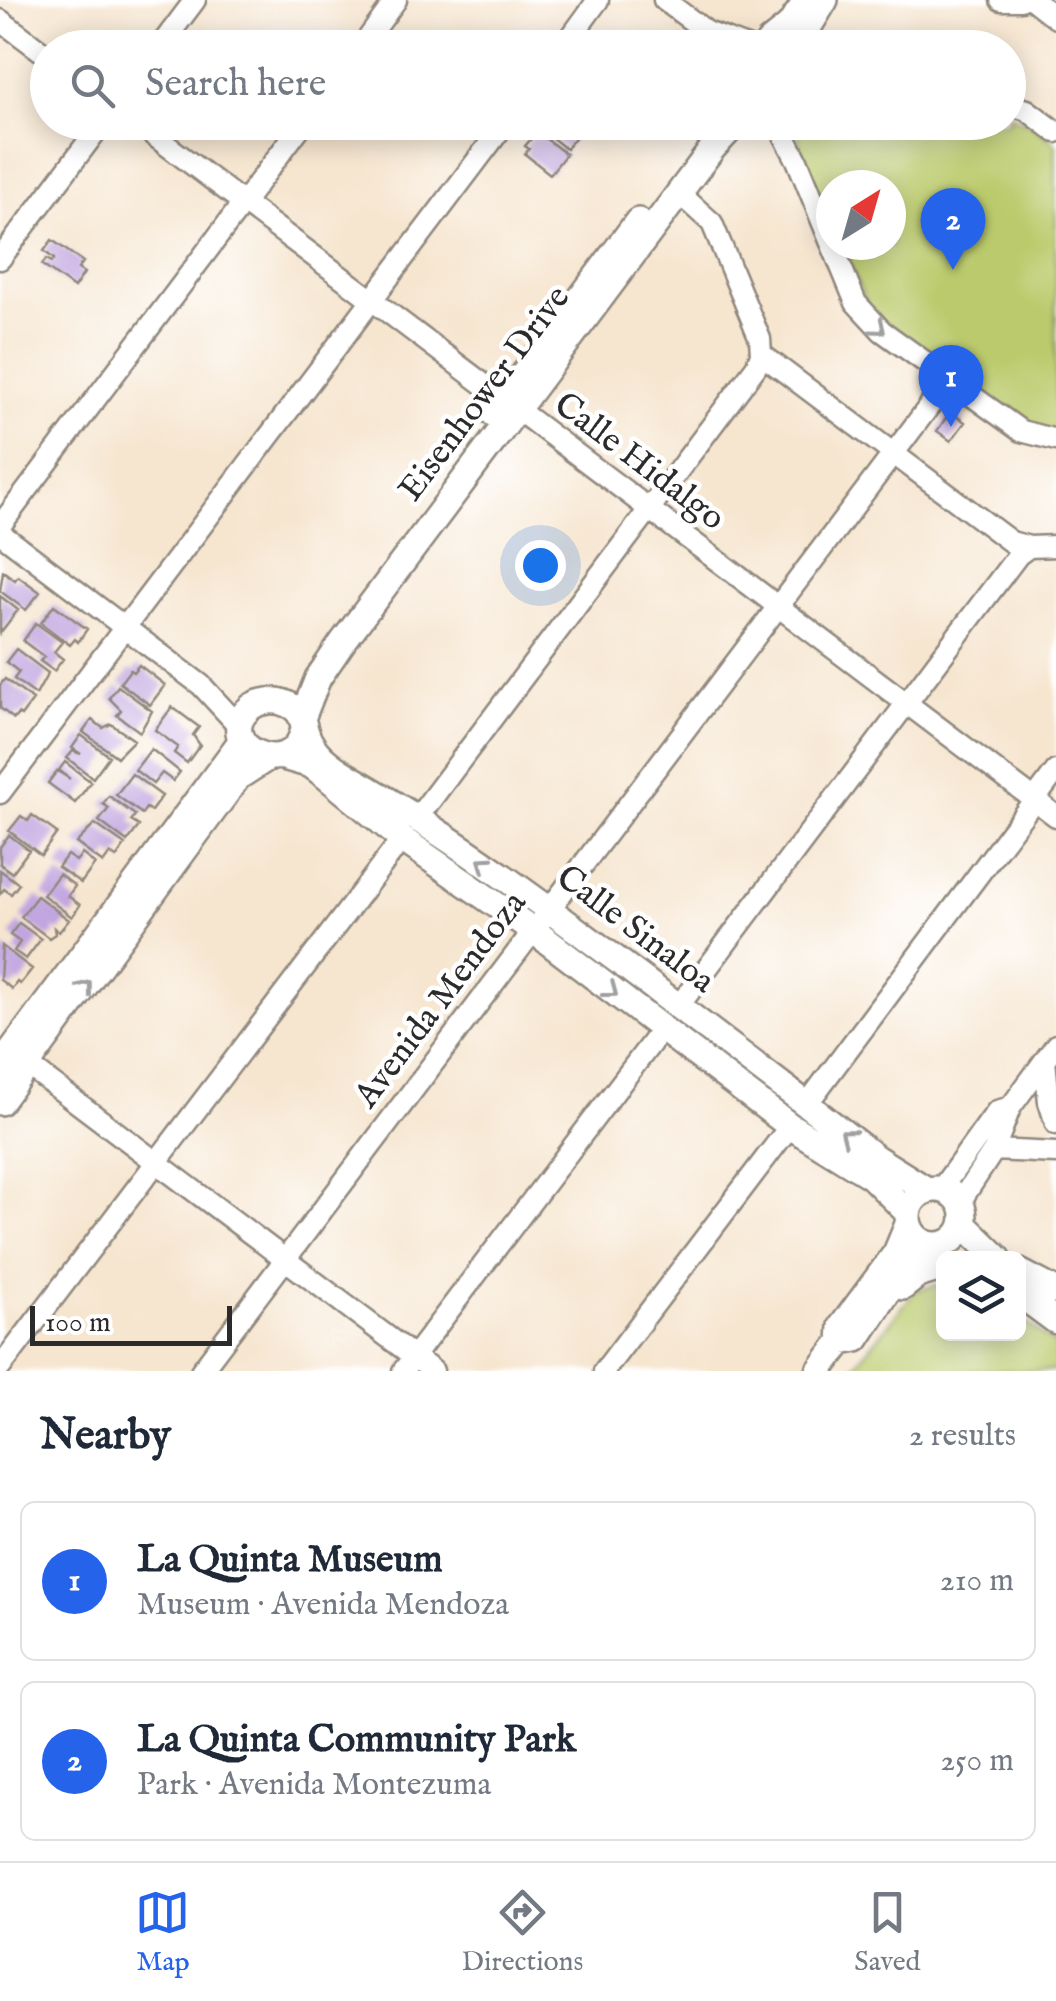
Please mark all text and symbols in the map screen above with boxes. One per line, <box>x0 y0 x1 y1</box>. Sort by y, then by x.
search box <box>30 30 1026 140</box>
icon: search <box>65 58 120 113</box>
text: Search here <box>145 61 326 109</box>
north arrow <box>816 170 906 260</box>
pin: 2 <box>920 188 986 270</box>
street label: Eisenhower Drive <box>389 277 581 511</box>
one-way arrow <box>868 316 886 334</box>
pin: 1 <box>918 344 984 427</box>
street label: Calle Hidalgo <box>544 383 734 541</box>
your location <box>515 540 566 591</box>
street label: Calle Sinaloa <box>547 856 724 1005</box>
one-way arrow <box>477 857 496 875</box>
street label: Avenida Mendoza <box>344 882 538 1118</box>
one-way arrow <box>600 979 618 996</box>
one-way arrow <box>74 980 91 998</box>
one-way arrow <box>840 1129 858 1147</box>
map controls <box>936 1251 1026 1341</box>
button: layers <box>936 1251 1026 1341</box>
scale bar <box>30 1301 232 1346</box>
text: 100 m <box>45 1306 111 1341</box>
text: Nearby <box>40 1410 171 1463</box>
text: 2 results <box>909 1416 1016 1457</box>
text: La Quinta Museum <box>137 1537 443 1585</box>
text: 1 <box>69 1561 80 1602</box>
text: 210 m <box>940 1561 1014 1602</box>
text: Museum · Avenida Mendoza <box>137 1585 509 1626</box>
text: La Quinta Community Park <box>137 1717 576 1765</box>
text: 2 <box>67 1741 82 1782</box>
text: 250 m <box>940 1741 1014 1782</box>
text: Park · Avenida Montezuma <box>137 1765 491 1806</box>
tab: Map <box>135 1885 190 1980</box>
tab: Directions <box>461 1885 583 1980</box>
tab: Saved <box>854 1885 921 1980</box>

